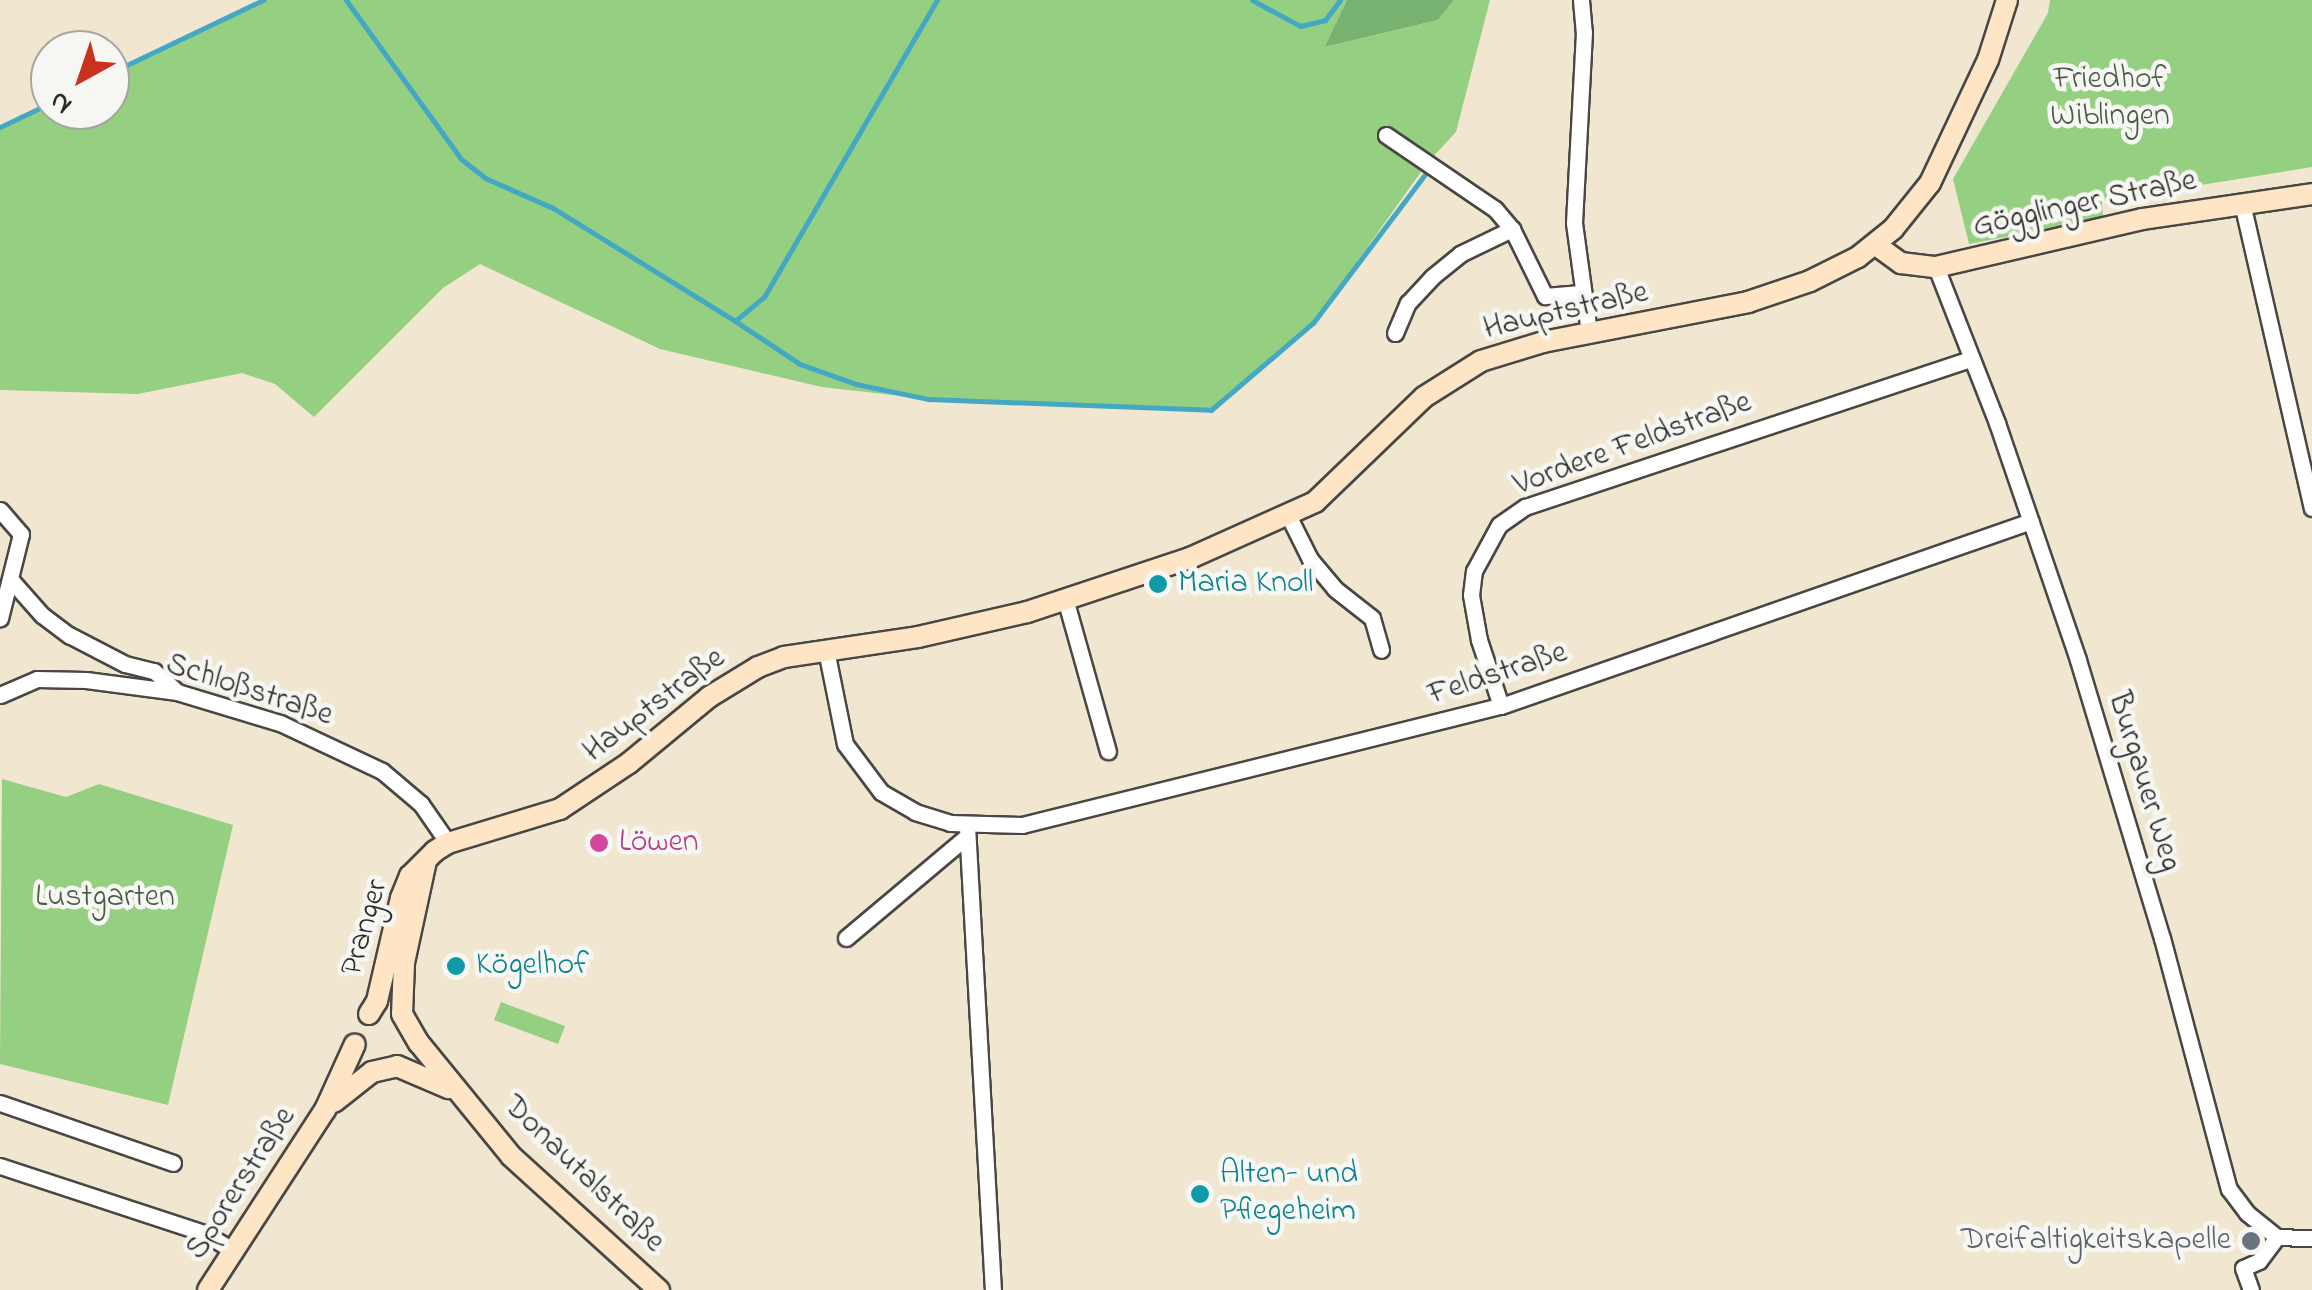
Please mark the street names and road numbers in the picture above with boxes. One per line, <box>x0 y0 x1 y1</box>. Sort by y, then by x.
street label: Gögglinger Straße <box>1970 163 2200 247</box>
street label: Hauptstraße <box>1480 274 1652 350</box>
street label: Vordere Feldstraße <box>1509 384 1757 506</box>
street label: Feldstraße <box>1424 635 1572 715</box>
street label: Hauptstraße <box>577 640 733 772</box>
street label: Schloßstraße <box>161 646 337 736</box>
street label: Burgauer Weg <box>2098 688 2188 876</box>
street label: Pranger <box>334 875 398 981</box>
street label: Donautalstraße <box>494 1088 672 1262</box>
street label: Sporerstraße <box>178 1101 306 1267</box>

